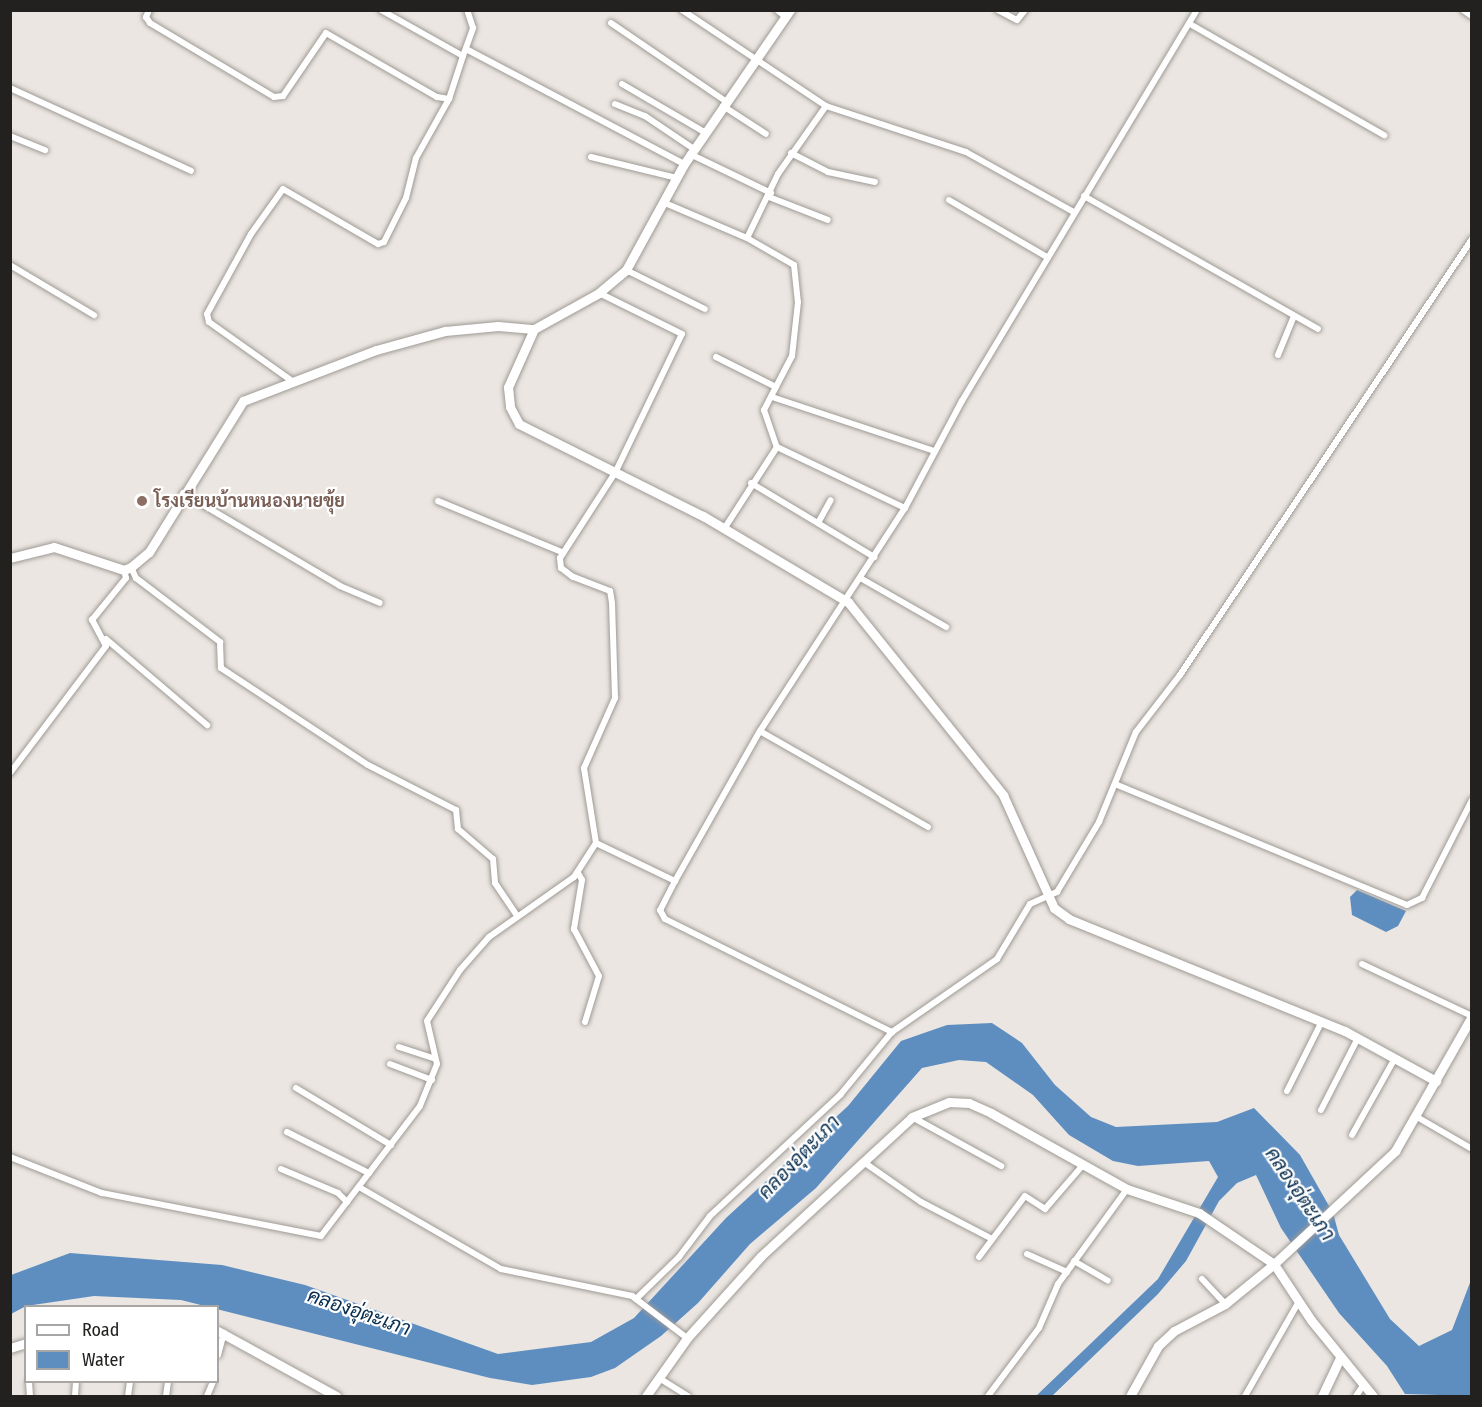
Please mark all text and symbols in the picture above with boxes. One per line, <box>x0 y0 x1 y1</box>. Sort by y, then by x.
place label: โรงเรียนบ้านหนองนายขุ้ย <box>154 490 345 512</box>
marker: โรงเรียนบ้านหนองนายขุ้ย <box>135 494 149 508</box>
water label: คลองอุ่ตะเภา <box>753 1110 845 1204</box>
water label: คลองอุ่ตะเภา <box>1260 1143 1340 1245</box>
water label: คลองอุ่ตะเภา <box>304 1283 414 1341</box>
legend <box>24 1305 219 1383</box>
text: Road <box>82 1319 119 1341</box>
text: Water <box>82 1349 125 1371</box>

